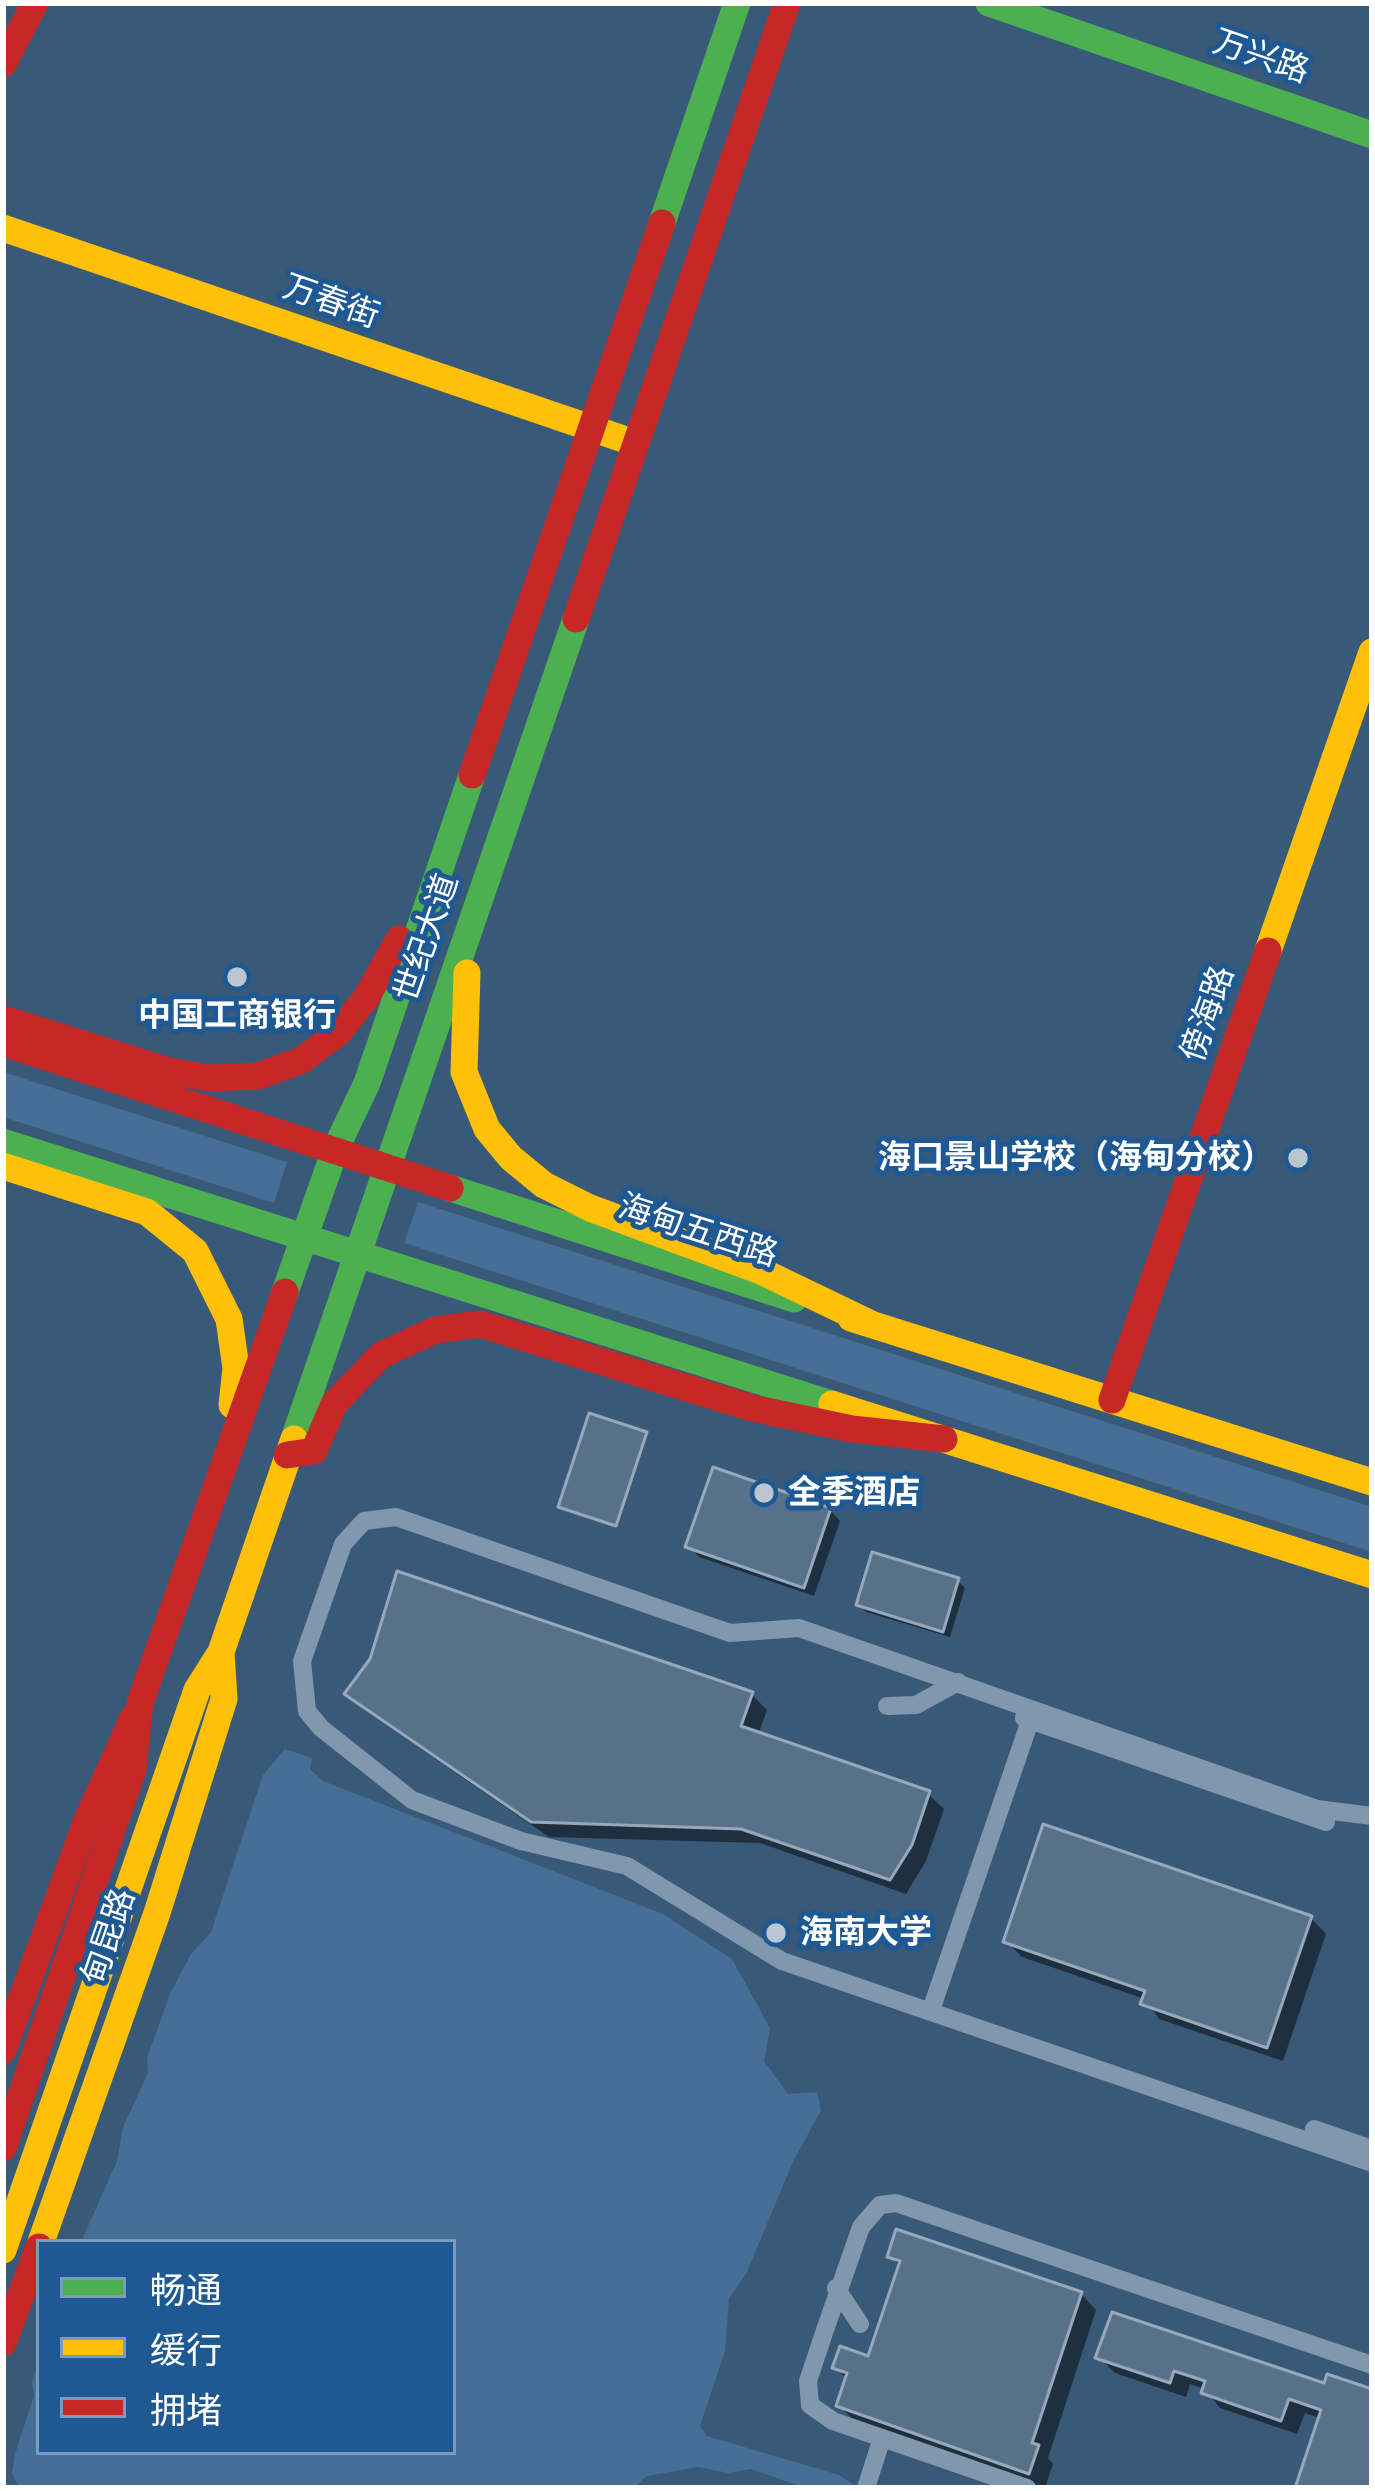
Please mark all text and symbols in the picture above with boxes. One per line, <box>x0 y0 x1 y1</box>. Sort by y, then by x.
street label: 万兴路 <box>1208 22 1314 92</box>
street label: 万春街 <box>278 267 384 337</box>
street label: 世纪大道 <box>387 869 467 1007</box>
street label: 傍海路 <box>1173 961 1243 1067</box>
marker: 中国工商银行 <box>224 964 250 990</box>
place label: 中国工商银行 <box>138 996 336 1036</box>
place label: 海口景山学校（海甸分校） <box>878 1138 1274 1178</box>
marker: 海口景山学校（海甸分校） <box>1285 1145 1311 1171</box>
street label: 海甸五西路 <box>613 1187 783 1275</box>
place label: 全季酒店 <box>788 1473 920 1513</box>
marker: 全季酒店 <box>751 1480 777 1506</box>
street label: 甸昆路 <box>74 1884 144 1990</box>
place label: 海南大学 <box>800 1913 932 1953</box>
marker: 海南大学 <box>763 1920 789 1946</box>
legend <box>36 2239 456 2455</box>
text: 畅通 <box>150 2267 222 2312</box>
text: 缓行 <box>150 2327 222 2372</box>
text: 拥堵 <box>150 2387 222 2432</box>

